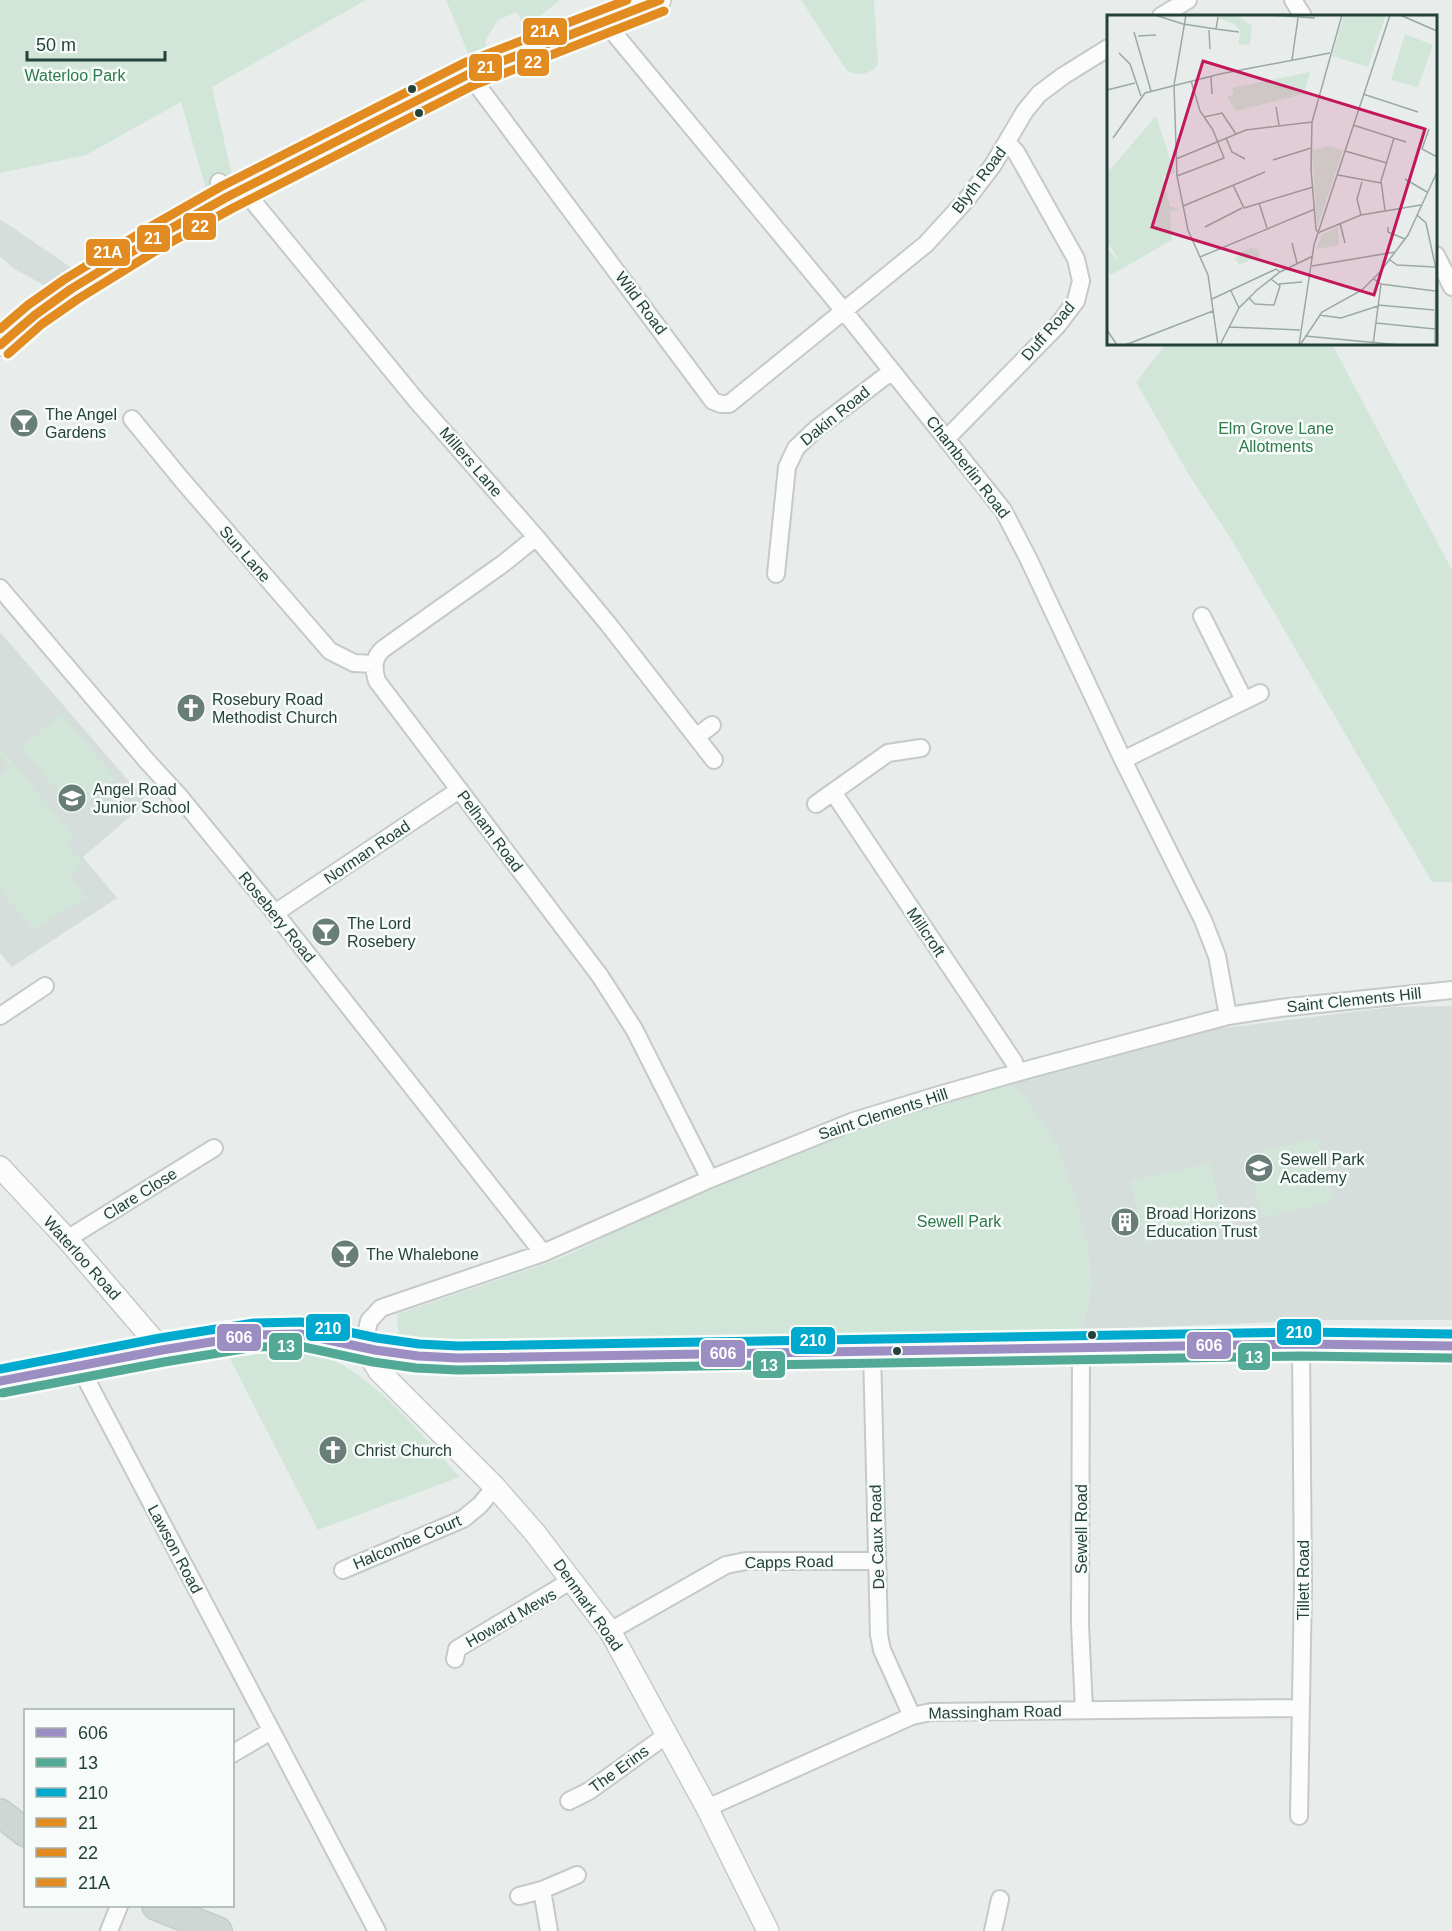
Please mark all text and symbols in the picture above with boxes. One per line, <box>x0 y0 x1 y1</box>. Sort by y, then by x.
inset map <box>1107 15 1437 345</box>
line badge: 21A <box>522 17 568 46</box>
text: 21A <box>530 23 560 40</box>
scale bar <box>27 24 165 62</box>
text: 50 m <box>36 35 76 55</box>
line badge: 22 <box>516 48 550 77</box>
line badge: 21 <box>468 53 503 82</box>
text: 22 <box>524 54 542 71</box>
text: 21 <box>477 59 495 76</box>
park label: Waterloo Park <box>25 67 126 84</box>
unlabelled marker <box>406 83 418 95</box>
unlabelled marker <box>413 107 425 119</box>
street label: Blyth Road <box>949 144 1009 216</box>
line badge: 22 <box>182 212 217 241</box>
text: 22 <box>191 218 209 235</box>
line badge: 21 <box>136 224 171 253</box>
text: 21 <box>144 230 162 247</box>
line badge: 21A <box>85 238 131 267</box>
text: 21A <box>93 244 123 261</box>
street label: Wild Road <box>612 268 670 338</box>
street label: Duff Road <box>1018 298 1078 364</box>
street label: Dakin Road <box>797 383 873 449</box>
place label: The Angel Gardens <box>45 406 117 441</box>
bar icon: The Angel Gardens <box>8 407 40 439</box>
street label: Chamberlin Road <box>923 413 1013 521</box>
park label: Elm Grove Lane Allotments <box>1218 420 1334 455</box>
street label: Millers Lane <box>436 424 506 500</box>
street label: Sun Lane <box>216 523 274 586</box>
place label: Rosebury Road Methodist Church <box>212 691 337 726</box>
church icon: Rosebury Road Methodist Church <box>175 692 207 724</box>
place label: Angel Road Junior School <box>93 781 190 816</box>
school or university icon: Angel Road Junior School <box>56 782 88 814</box>
street label: Pelham Road <box>454 787 526 875</box>
street label: Norman Road <box>321 817 413 887</box>
street label: Rosebery Road <box>235 868 319 966</box>
street label: Millcroft <box>904 904 949 960</box>
place label: The Lord Rosebery <box>347 915 415 950</box>
bar icon: The Lord Rosebery <box>310 916 342 948</box>
street label: Saint Clements Hill <box>1286 984 1422 1016</box>
street label: Saint Clements Hill <box>816 1085 950 1143</box>
place label: Sewell Park Academy <box>1280 1151 1365 1186</box>
school or university icon: Sewell Park Academy <box>1243 1152 1275 1184</box>
street label: Clare Close <box>100 1165 180 1223</box>
place label: Broad Horizons Education Trust <box>1146 1205 1258 1240</box>
building icon: Broad Horizons Education Trust <box>1109 1206 1141 1238</box>
street label: Waterloo Road <box>40 1213 124 1303</box>
park label: Sewell Park <box>917 1213 1002 1230</box>
bar icon: The Whalebone <box>329 1238 361 1270</box>
place label: The Whalebone <box>366 1246 479 1263</box>
line badge: 210 <box>305 1313 351 1342</box>
line badge: 210 <box>1276 1318 1322 1346</box>
text: 210 <box>315 1320 341 1337</box>
line badge: 606 <box>216 1323 262 1352</box>
text: 210 <box>1286 1324 1312 1341</box>
line badge: 210 <box>790 1326 836 1355</box>
text: 606 <box>226 1329 252 1346</box>
unlabelled marker <box>1086 1329 1098 1341</box>
line badge: 606 <box>1186 1331 1232 1360</box>
line badge: 13 <box>268 1332 303 1361</box>
text: 210 <box>800 1332 826 1349</box>
text: 606 <box>1196 1337 1222 1354</box>
text: 13 <box>277 1338 295 1355</box>
line badge: 606 <box>700 1339 746 1368</box>
line badge: 13 <box>1237 1342 1271 1371</box>
text: 606 <box>710 1345 736 1362</box>
unlabelled marker <box>891 1345 903 1357</box>
text: 13 <box>1245 1349 1263 1366</box>
line badge: 13 <box>752 1350 786 1379</box>
text: 13 <box>760 1357 778 1374</box>
church icon: Christ Church <box>317 1434 349 1466</box>
place label: Christ Church <box>354 1442 452 1459</box>
street label: De Caux Road <box>867 1484 887 1590</box>
street label: Sewell Road <box>1073 1484 1090 1574</box>
street label: Lawson Road <box>145 1502 205 1596</box>
street label: Halcombe Court <box>350 1511 464 1572</box>
street label: Tillett Road <box>1295 1540 1312 1620</box>
street label: Capps Road <box>744 1553 834 1571</box>
street label: Denmark Road <box>550 1556 626 1654</box>
street label: Howard Mews <box>463 1585 559 1651</box>
street label: Massingham Road <box>928 1702 1062 1722</box>
legend <box>24 1709 234 1907</box>
text: 606 <box>78 1723 108 1743</box>
street label: The Erins <box>586 1742 652 1796</box>
text: 13 <box>78 1753 98 1773</box>
text: 210 <box>78 1783 108 1803</box>
text: 21 <box>78 1813 98 1833</box>
text: 22 <box>78 1843 98 1863</box>
text: 21A <box>78 1873 110 1893</box>

